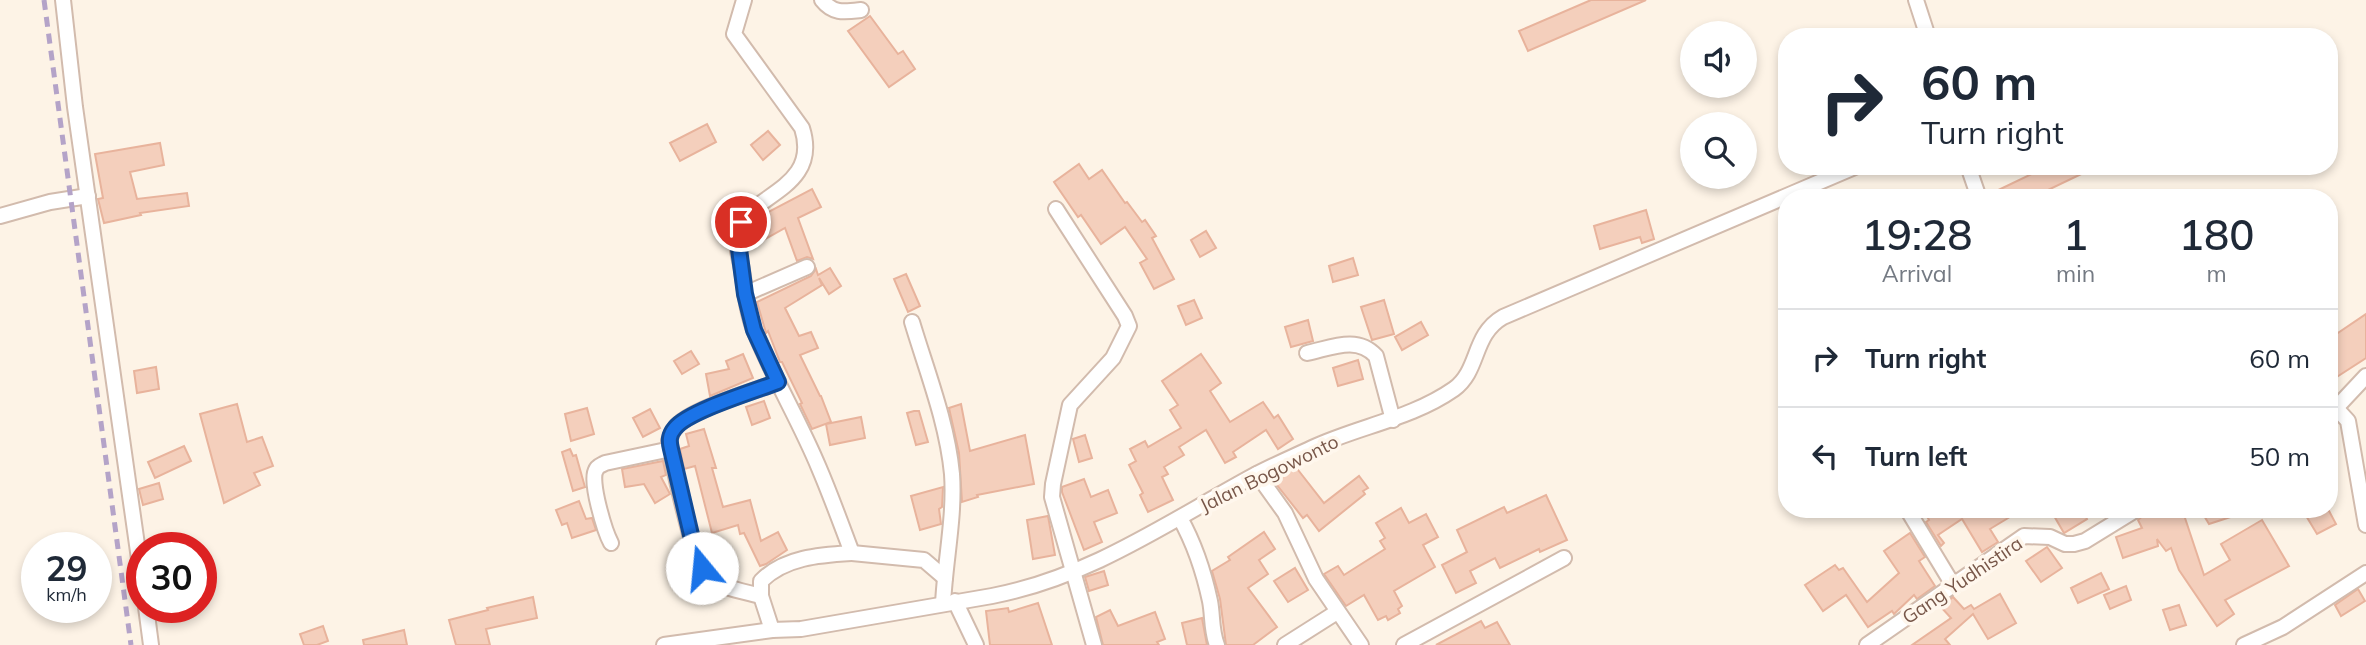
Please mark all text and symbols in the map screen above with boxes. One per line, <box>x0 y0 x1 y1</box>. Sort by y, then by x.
map controls <box>1680 21 1757 189</box>
button: sound <box>1680 21 1757 98</box>
text: 60 m <box>1921 51 2037 112</box>
icon: right <box>1806 56 1897 147</box>
button: search <box>1680 112 1757 189</box>
text: Turn right <box>1921 112 2064 152</box>
pin <box>711 192 771 252</box>
icon: arrive <box>722 203 760 241</box>
text: 19:28 <box>1862 208 1972 261</box>
text: 1 <box>2063 208 2088 261</box>
text: 180 <box>2179 208 2254 261</box>
text: Arrival <box>1882 259 1952 288</box>
text: min <box>2056 259 2095 288</box>
text: m <box>2206 259 2227 288</box>
icon: right <box>1806 339 1844 377</box>
text: Turn right <box>1865 342 1986 375</box>
text: 60 m <box>2249 342 2310 375</box>
street label: Jalan Bogowonto <box>1196 429 1342 517</box>
icon: left <box>1806 437 1844 475</box>
text: Turn left <box>1865 440 1967 473</box>
text: 50 m <box>2249 440 2310 473</box>
position arrow <box>665 531 739 605</box>
street label: Gang Yudhistira <box>1897 531 2027 629</box>
speed limit sign: 30 <box>126 532 217 623</box>
text: 29 <box>45 546 88 590</box>
text: km/h <box>46 583 87 606</box>

